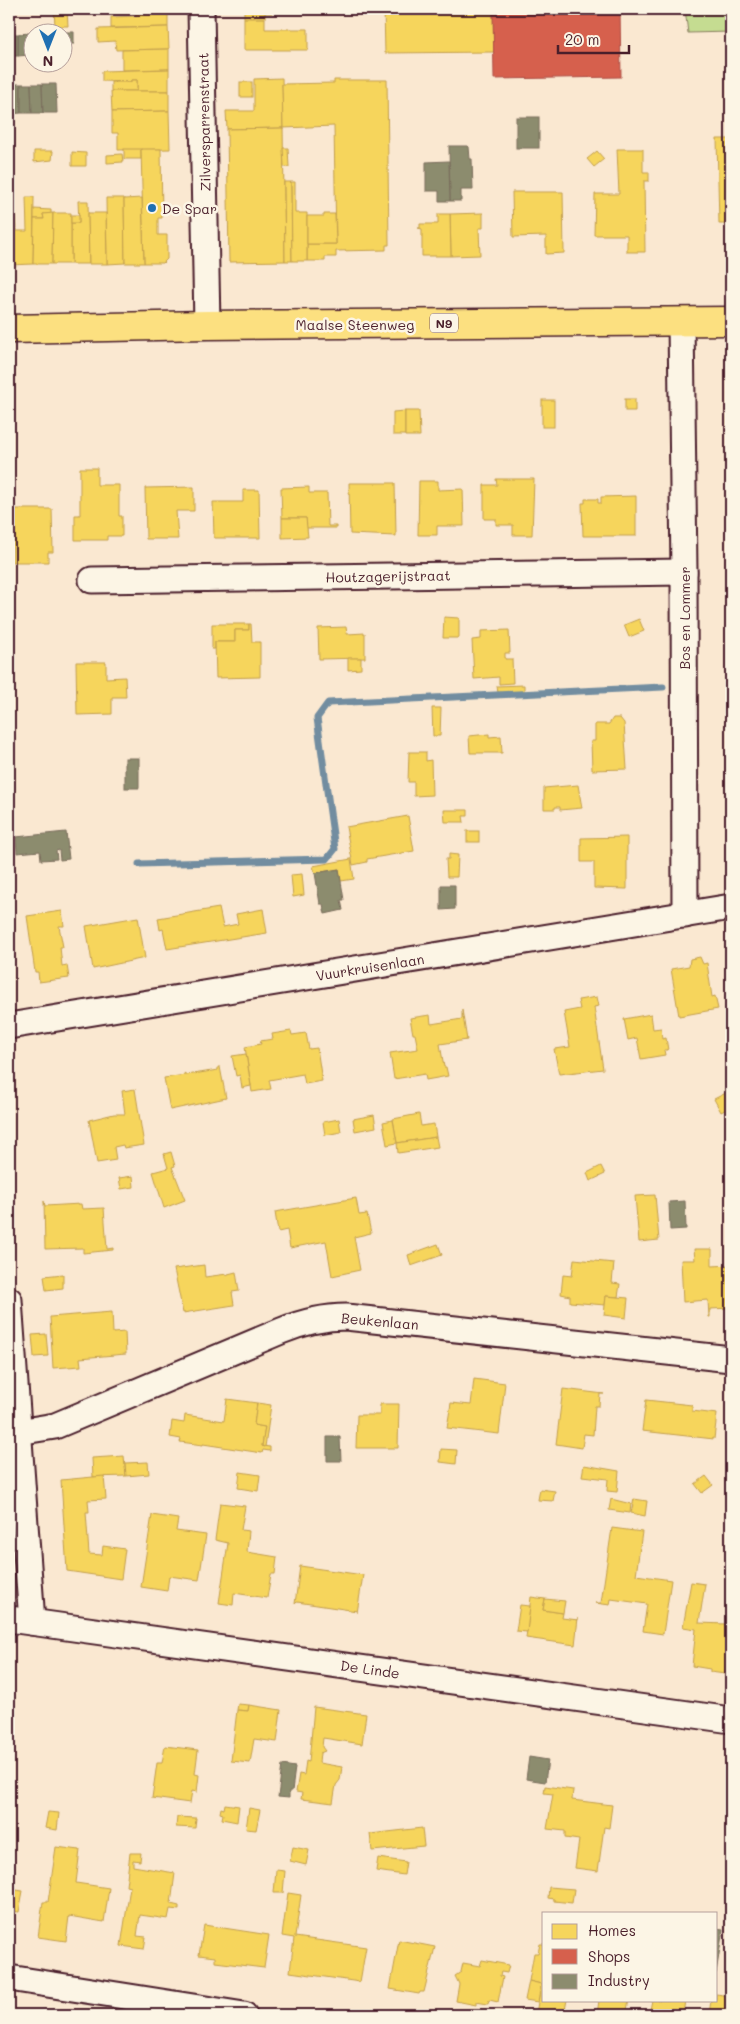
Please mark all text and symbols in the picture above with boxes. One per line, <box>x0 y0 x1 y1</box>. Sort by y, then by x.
north arrow <box>22 22 72 72</box>
scale bar <box>558 22 629 54</box>
text: 20 m <box>565 29 599 49</box>
text: N <box>43 52 53 71</box>
street label: Zilversparrenstraat <box>193 53 215 191</box>
place label: De Spar <box>162 199 217 218</box>
marker: De Spar <box>146 202 158 214</box>
road number: N9 <box>430 314 458 332</box>
street label: Maalse Steenweg <box>296 315 414 334</box>
street label: Houtzagerijstraat <box>325 565 451 587</box>
street label: Bos en Lommer <box>675 567 694 669</box>
street label: Vuurkruisenlaan <box>314 949 426 985</box>
street label: Beukenlaan <box>341 1308 419 1334</box>
street label: De Linde <box>339 1655 401 1683</box>
legend <box>542 1912 718 2002</box>
text: Homes <box>588 1920 636 1940</box>
text: Shops <box>588 1946 630 1966</box>
text: Industry <box>588 1970 650 1990</box>

